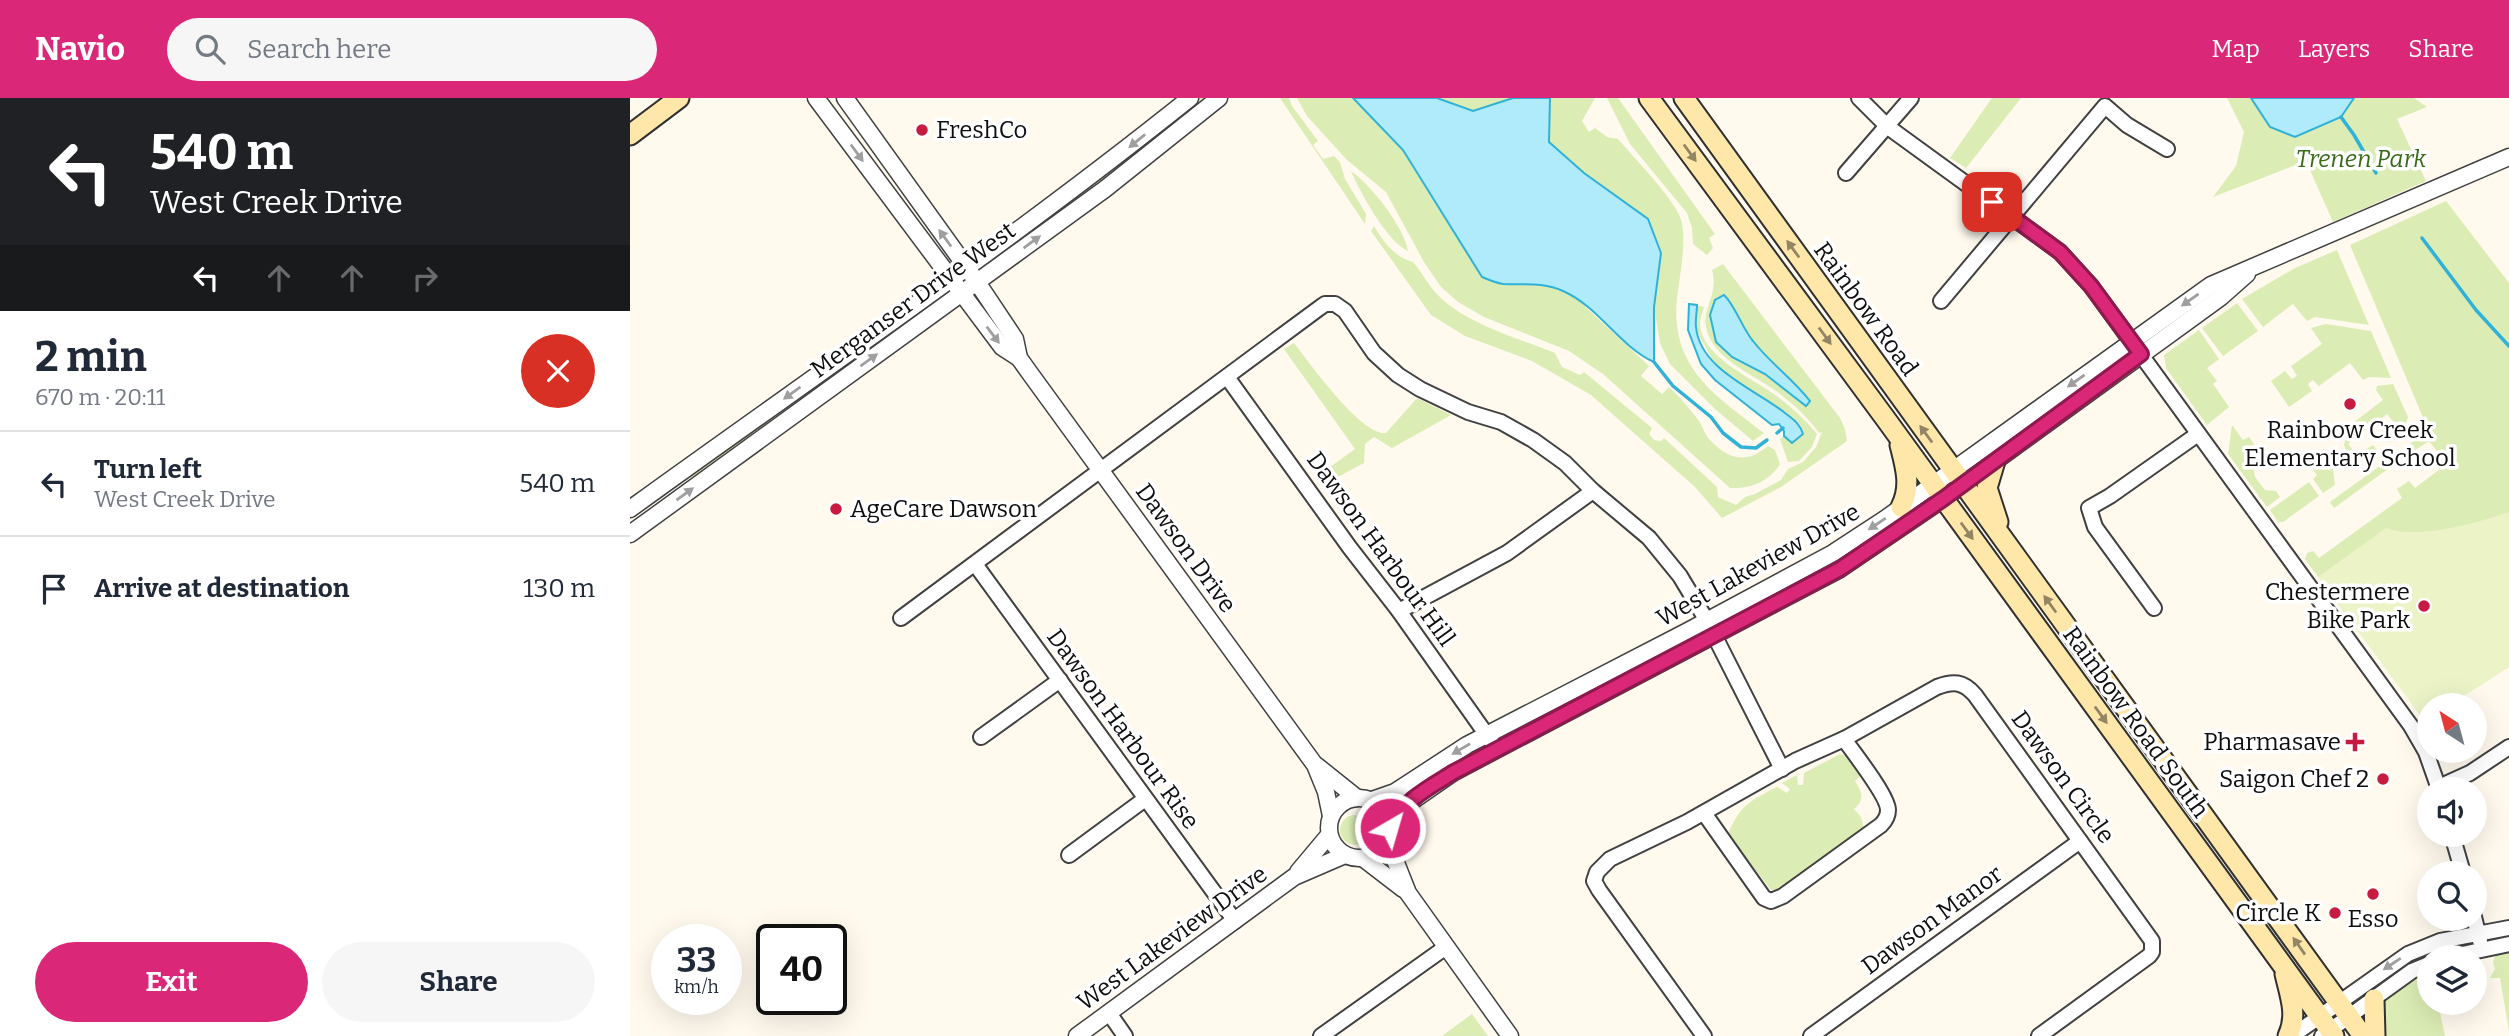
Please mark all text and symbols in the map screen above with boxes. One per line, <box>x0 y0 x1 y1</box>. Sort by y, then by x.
search box <box>167 18 657 81</box>
text: Navio <box>35 29 125 69</box>
icon: search <box>191 30 229 68</box>
text: Search here <box>247 34 391 65</box>
text: Map <box>2212 35 2260 63</box>
text: Layers <box>2298 35 2370 63</box>
text: Share <box>2408 35 2474 63</box>
place label: FreshCo <box>936 116 1027 144</box>
marker: FreshCo <box>914 122 930 138</box>
text: 540 m <box>150 123 293 182</box>
icon: left <box>35 126 126 217</box>
one-way arrow <box>1128 133 1146 148</box>
one-way arrow <box>1683 143 1697 162</box>
one-way arrow <box>850 144 864 162</box>
park label: Trenen Park <box>2296 145 2427 173</box>
pin <box>1962 172 2022 232</box>
text: West Creek Drive <box>150 183 403 221</box>
icon: arrive <box>1973 183 2011 221</box>
street label: Merganser Drive West <box>805 216 1021 384</box>
one-way arrow <box>939 229 953 247</box>
one-way arrow <box>1023 235 1041 249</box>
street label: Rainbow Road <box>1808 237 1924 381</box>
one-way arrow <box>1786 240 1800 258</box>
icon: left <box>187 259 225 297</box>
icon: ahead <box>260 259 298 297</box>
icon: ahead <box>333 259 371 297</box>
icon: right <box>406 259 444 297</box>
one-way arrow <box>2181 292 2200 306</box>
one-way arrow <box>985 326 1000 344</box>
one-way arrow <box>1817 327 1831 345</box>
text: 2 min <box>35 332 147 382</box>
button: close <box>521 334 595 408</box>
one-way arrow <box>860 353 878 367</box>
one-way arrow <box>2067 374 2085 388</box>
text: 670 m · 20:11 <box>35 383 165 411</box>
one-way arrow <box>783 386 801 400</box>
marker: Rainbow Creek Elementary School <box>2342 396 2358 412</box>
place label: Rainbow Creek Elementary School <box>2244 416 2456 472</box>
one-way arrow <box>1919 425 1933 443</box>
street label: Dawson Harbour Hill <box>1301 446 1461 652</box>
text: Turn left <box>94 454 202 485</box>
icon: left <box>35 465 73 503</box>
text: 540 m <box>519 468 595 499</box>
street label: Dawson Drive <box>1130 478 1242 618</box>
text: West Creek Drive <box>94 485 276 513</box>
one-way arrow <box>676 487 694 501</box>
place label: AgeCare Dawson <box>850 495 1037 523</box>
street label: West Lakeview Drive <box>1652 498 1864 632</box>
marker: AgeCare Dawson <box>828 501 844 517</box>
one-way arrow <box>1867 517 1886 530</box>
one-way arrow <box>1960 522 1974 540</box>
icon: arrive <box>35 570 73 608</box>
text: Arrive at destination <box>94 573 349 604</box>
text: 130 m <box>523 573 595 604</box>
place label: Chestermere Bike Park <box>2265 578 2410 634</box>
one-way arrow <box>2043 595 2057 613</box>
marker: Chestermere Bike Park <box>2416 598 2432 614</box>
street label: Rainbow Road South <box>2057 621 2215 823</box>
street label: Dawson Harbour Rise <box>1041 624 1205 834</box>
north arrow <box>2417 693 2487 763</box>
map controls <box>2417 693 2487 1015</box>
street label: Dawson Circle <box>2006 705 2120 849</box>
one-way arrow <box>2094 706 2108 724</box>
place label: Pharmasave <box>2203 728 2341 756</box>
marker: Pharmasave <box>2347 734 2363 750</box>
one-way arrow <box>1452 743 1471 755</box>
place label: Saigon Chef 2 <box>2219 765 2369 793</box>
marker: Saigon Chef 2 <box>2375 771 2391 787</box>
button: sound <box>2417 777 2487 847</box>
position arrow <box>1353 791 1427 865</box>
street label: Dawson Manor <box>1856 859 2008 980</box>
street label: West Lakeview Drive <box>1072 860 1272 1016</box>
button: search <box>2417 861 2487 931</box>
marker: Esso <box>2365 886 2381 902</box>
place label: Circle K <box>2235 899 2321 927</box>
marker: Circle K <box>2327 905 2343 921</box>
place label: Esso <box>2347 905 2399 933</box>
speed limit sign: 40 <box>756 924 847 1015</box>
one-way arrow <box>2292 937 2306 955</box>
text: 33 <box>677 939 716 981</box>
button: Exit <box>35 942 308 1022</box>
button: Share <box>322 942 595 1022</box>
button: layers <box>2417 945 2487 1015</box>
one-way arrow <box>2383 957 2401 971</box>
text: km/h <box>674 976 719 998</box>

